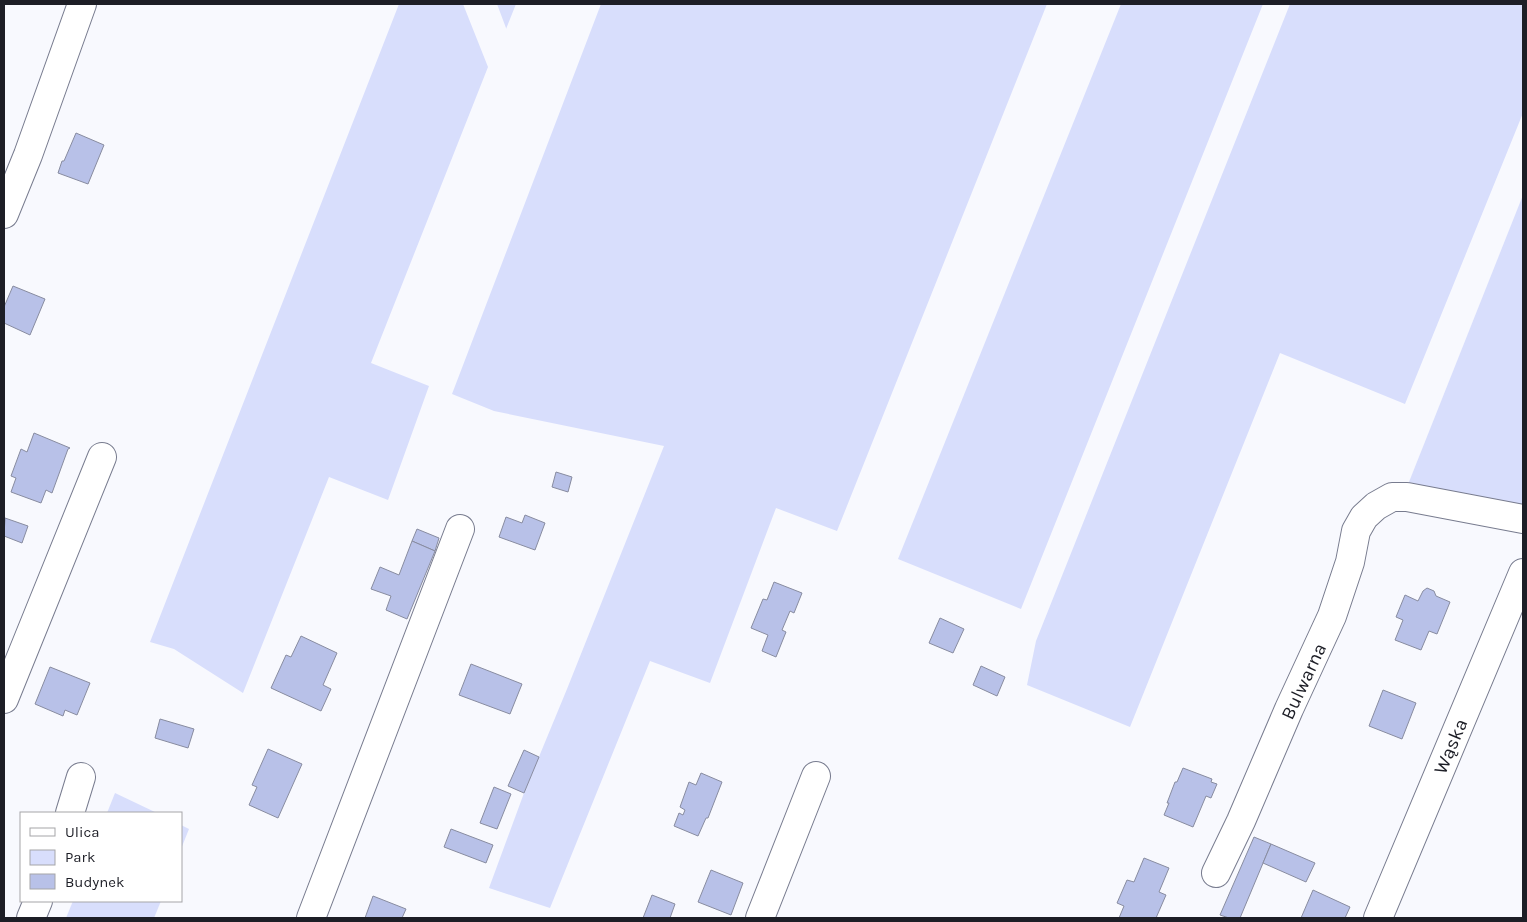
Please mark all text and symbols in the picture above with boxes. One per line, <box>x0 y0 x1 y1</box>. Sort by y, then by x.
street label: Bulwarna <box>1277 640 1331 723</box>
street label: Wąska <box>1429 715 1472 777</box>
legend <box>20 812 182 902</box>
text: Ulica <box>65 823 99 841</box>
text: Park <box>65 848 95 866</box>
text: Budynek <box>65 873 124 891</box>

